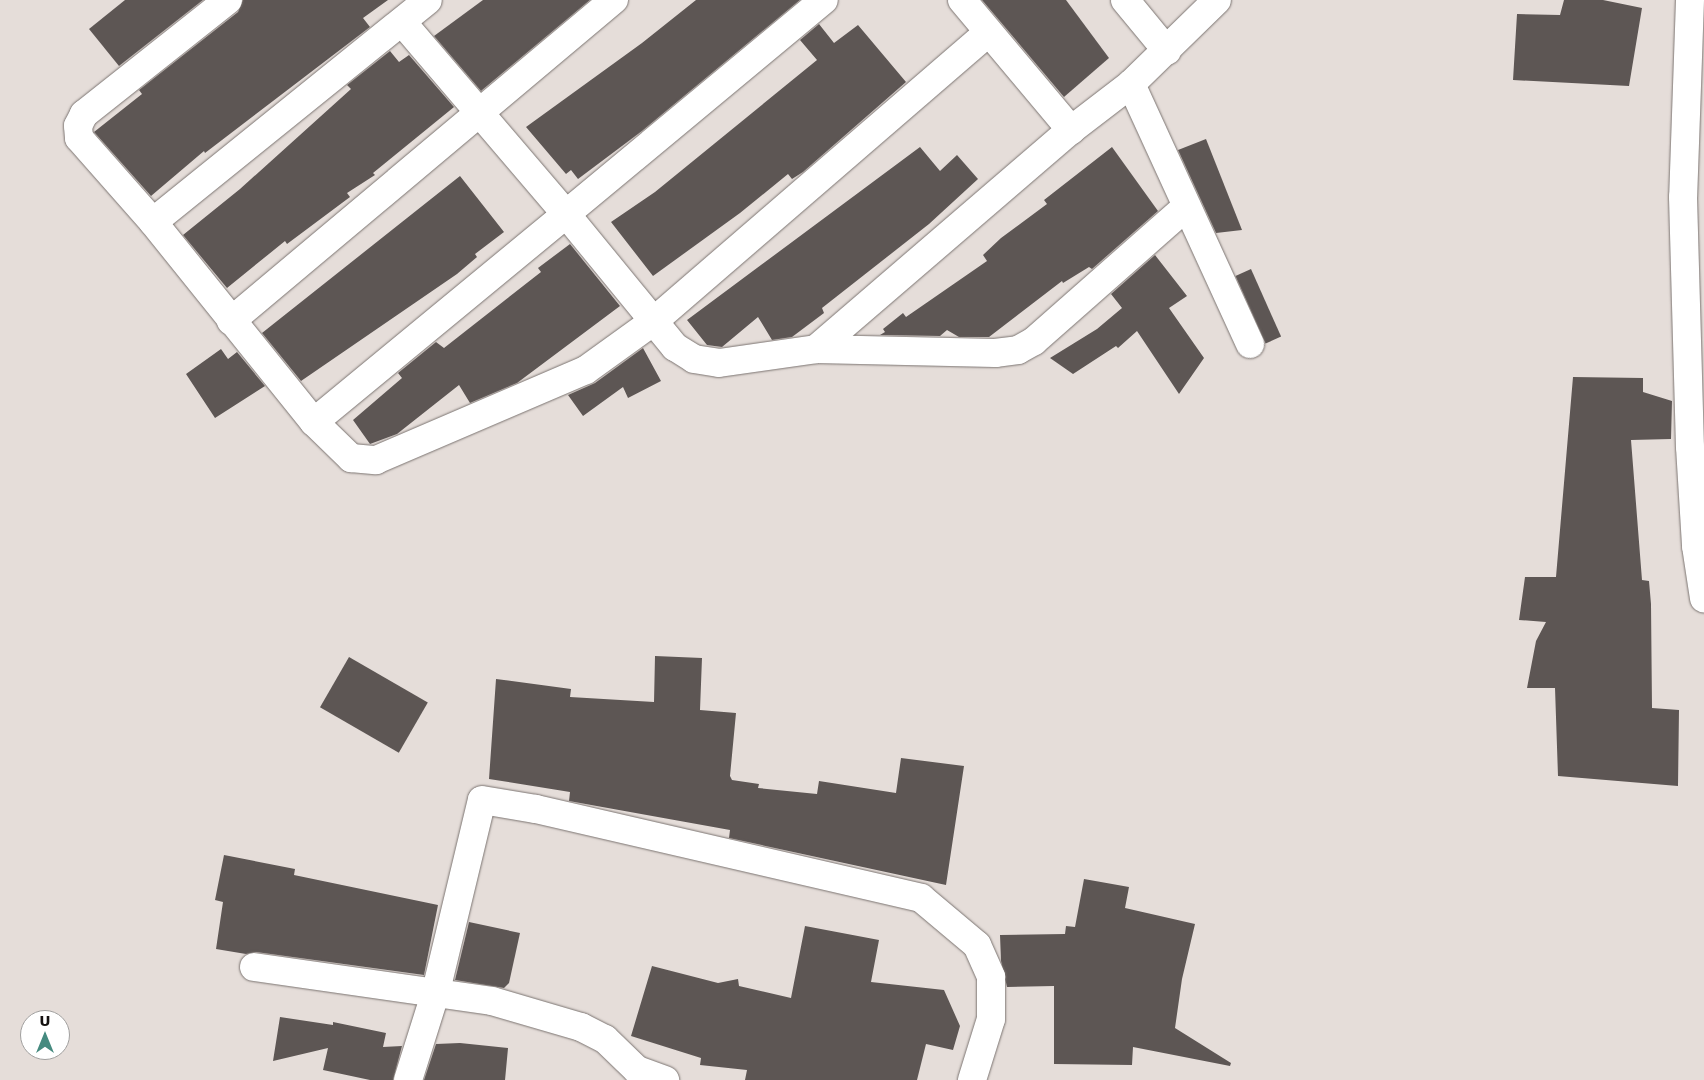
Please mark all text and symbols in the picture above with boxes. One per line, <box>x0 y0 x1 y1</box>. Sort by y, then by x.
north arrow <box>20 1010 70 1060</box>
text: U <box>39 1013 51 1029</box>

